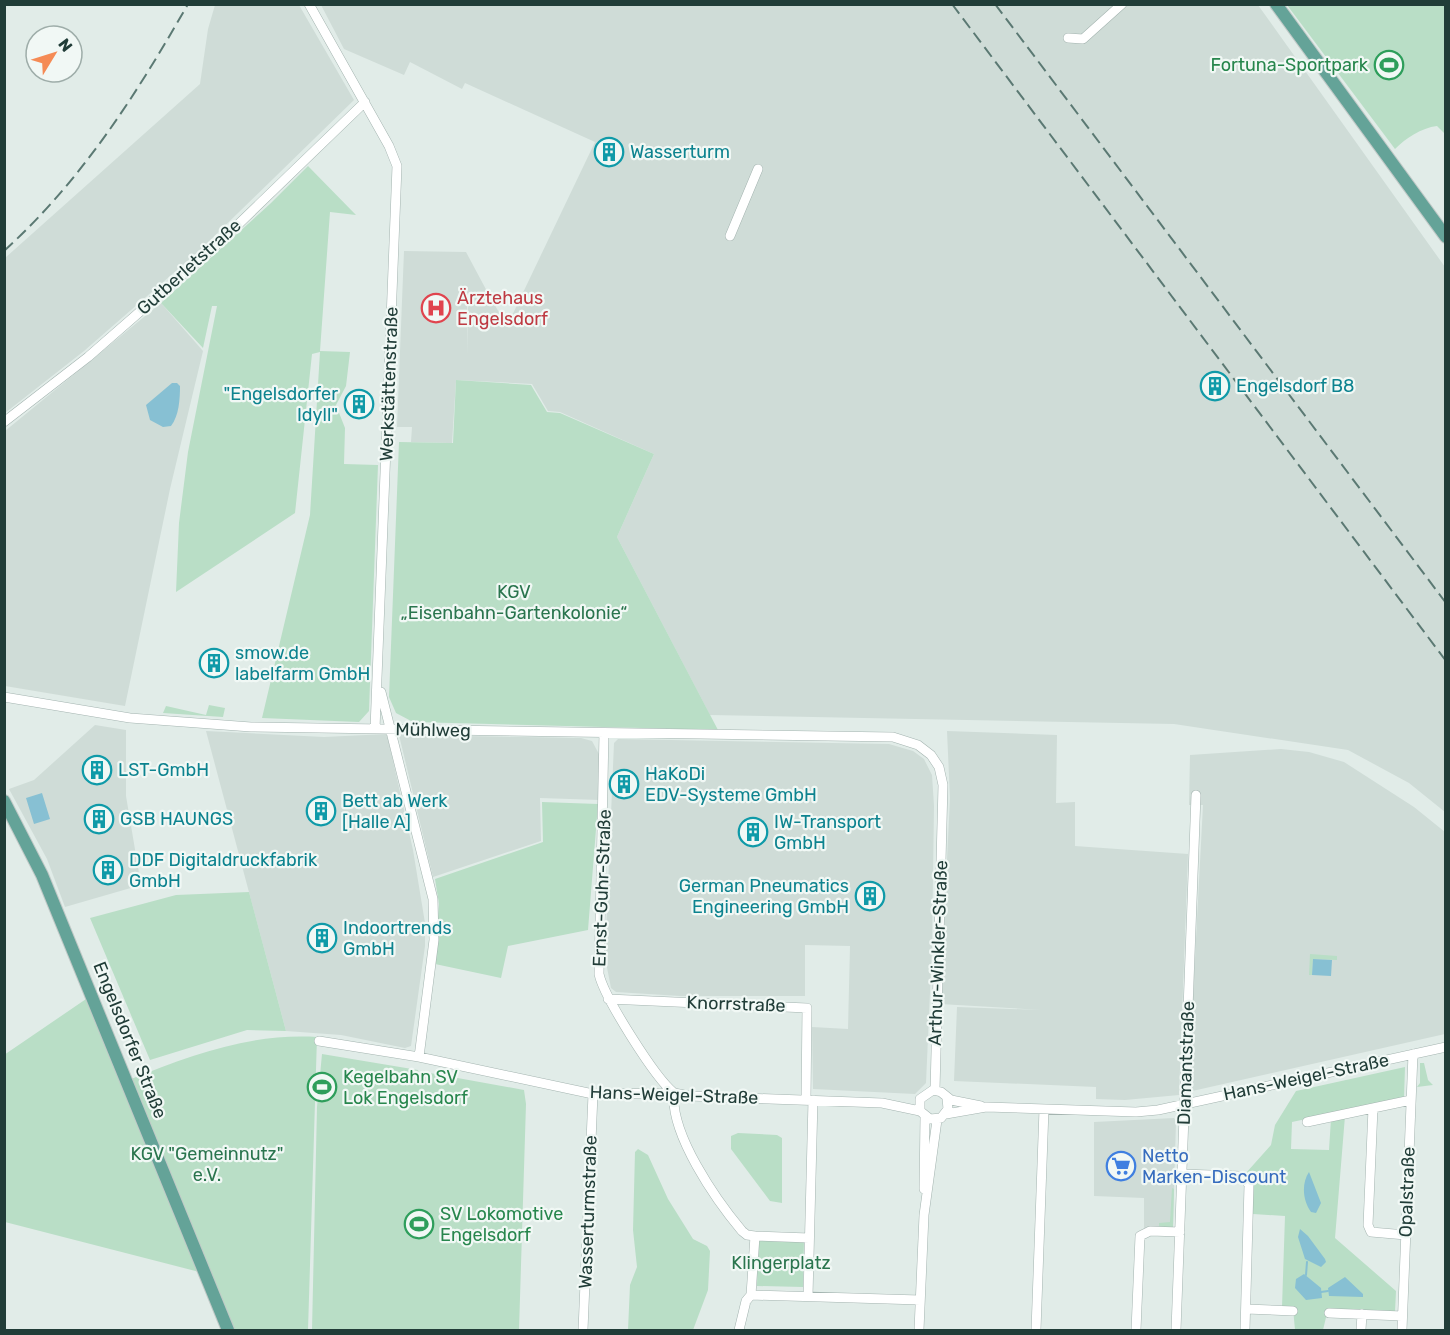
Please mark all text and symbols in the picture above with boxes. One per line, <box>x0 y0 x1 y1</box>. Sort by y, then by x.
north arrow <box>24 24 84 84</box>
text: N <box>54 35 76 55</box>
sports icon: Fortuna-Sportpark <box>1373 49 1405 81</box>
place label: Fortuna-Sportpark <box>1210 54 1369 76</box>
building icon: Wasserturm <box>593 136 625 168</box>
place label: Wasserturm <box>630 141 730 163</box>
street label: Gutberletstraße <box>132 214 246 320</box>
place label: Ärztehaus Engelsdorf <box>457 287 548 330</box>
hospital icon: Ärztehaus Engelsdorf <box>420 292 452 324</box>
street label: Werkstättenstraße <box>375 306 403 462</box>
building icon: Engelsdorf B8 <box>1199 370 1231 402</box>
place label: Engelsdorf B8 <box>1236 375 1355 397</box>
place label: "Engelsdorfer Idyll" <box>224 383 338 426</box>
building icon: "Engelsdorfer Idyll" <box>343 388 375 420</box>
park label: KGV „Eisenbahn-Gartenkolonie“ <box>401 581 627 624</box>
place label: smow.de labelfarm GmbH <box>235 642 370 685</box>
building icon: smow.de labelfarm GmbH <box>198 647 230 679</box>
street label: Mühlweg <box>395 718 471 742</box>
building icon: LST-GmbH <box>81 754 113 786</box>
place label: LST-GmbH <box>118 759 209 781</box>
place label: HaKoDi EDV-Systeme GmbH <box>645 763 817 806</box>
building icon: HaKoDi EDV-Systeme GmbH <box>608 768 640 800</box>
place label: Bett ab Werk [Halle A] <box>342 790 448 833</box>
building icon: Bett ab Werk [Halle A] <box>305 795 337 827</box>
building icon: GSB HAUNGS <box>83 803 115 835</box>
place label: GSB HAUNGS <box>120 808 233 830</box>
street label: Ernst-Guhr-Straße <box>588 809 616 967</box>
place label: IW-Transport GmbH <box>774 811 881 854</box>
building icon: IW-Transport GmbH <box>737 816 769 848</box>
place label: DDF Digitaldruckfabrik GmbH <box>129 849 318 892</box>
building icon: DDF Digitaldruckfabrik GmbH <box>92 854 124 886</box>
street label: Arthur-Winkler-Straße <box>924 860 952 1046</box>
place label: German Pneumatics Engineering GmbH <box>679 875 849 918</box>
building icon: German Pneumatics Engineering GmbH <box>854 880 886 912</box>
place label: Indoortrends GmbH <box>343 917 452 960</box>
building icon: Indoortrends GmbH <box>306 922 338 954</box>
street label: Engelsdorfer Straße <box>88 958 172 1122</box>
street label: Knorrstraße <box>686 991 786 1017</box>
street label: Diamantstraße <box>1173 1001 1199 1125</box>
street label: Hans-Weigel-Straße <box>1221 1049 1391 1105</box>
place label: Kegelbahn SV Lok Engelsdorf <box>343 1066 468 1109</box>
sports icon: Kegelbahn SV Lok Engelsdorf <box>306 1071 338 1103</box>
street label: Hans-Weigel-Straße <box>589 1081 759 1109</box>
street label: Wasserturmstraße <box>574 1135 602 1289</box>
park label: KGV "Gemeinnutz" e.V. <box>131 1143 283 1186</box>
place label: Netto Marken-Discount <box>1142 1145 1286 1188</box>
street label: Opalstraße <box>1394 1146 1420 1238</box>
supermarket icon: Netto Marken-Discount <box>1105 1150 1137 1182</box>
place label: SV Lokomotive Engelsdorf <box>440 1203 563 1246</box>
sports icon: SV Lokomotive Engelsdorf <box>403 1208 435 1240</box>
park label: Klingerplatz <box>731 1252 831 1274</box>

